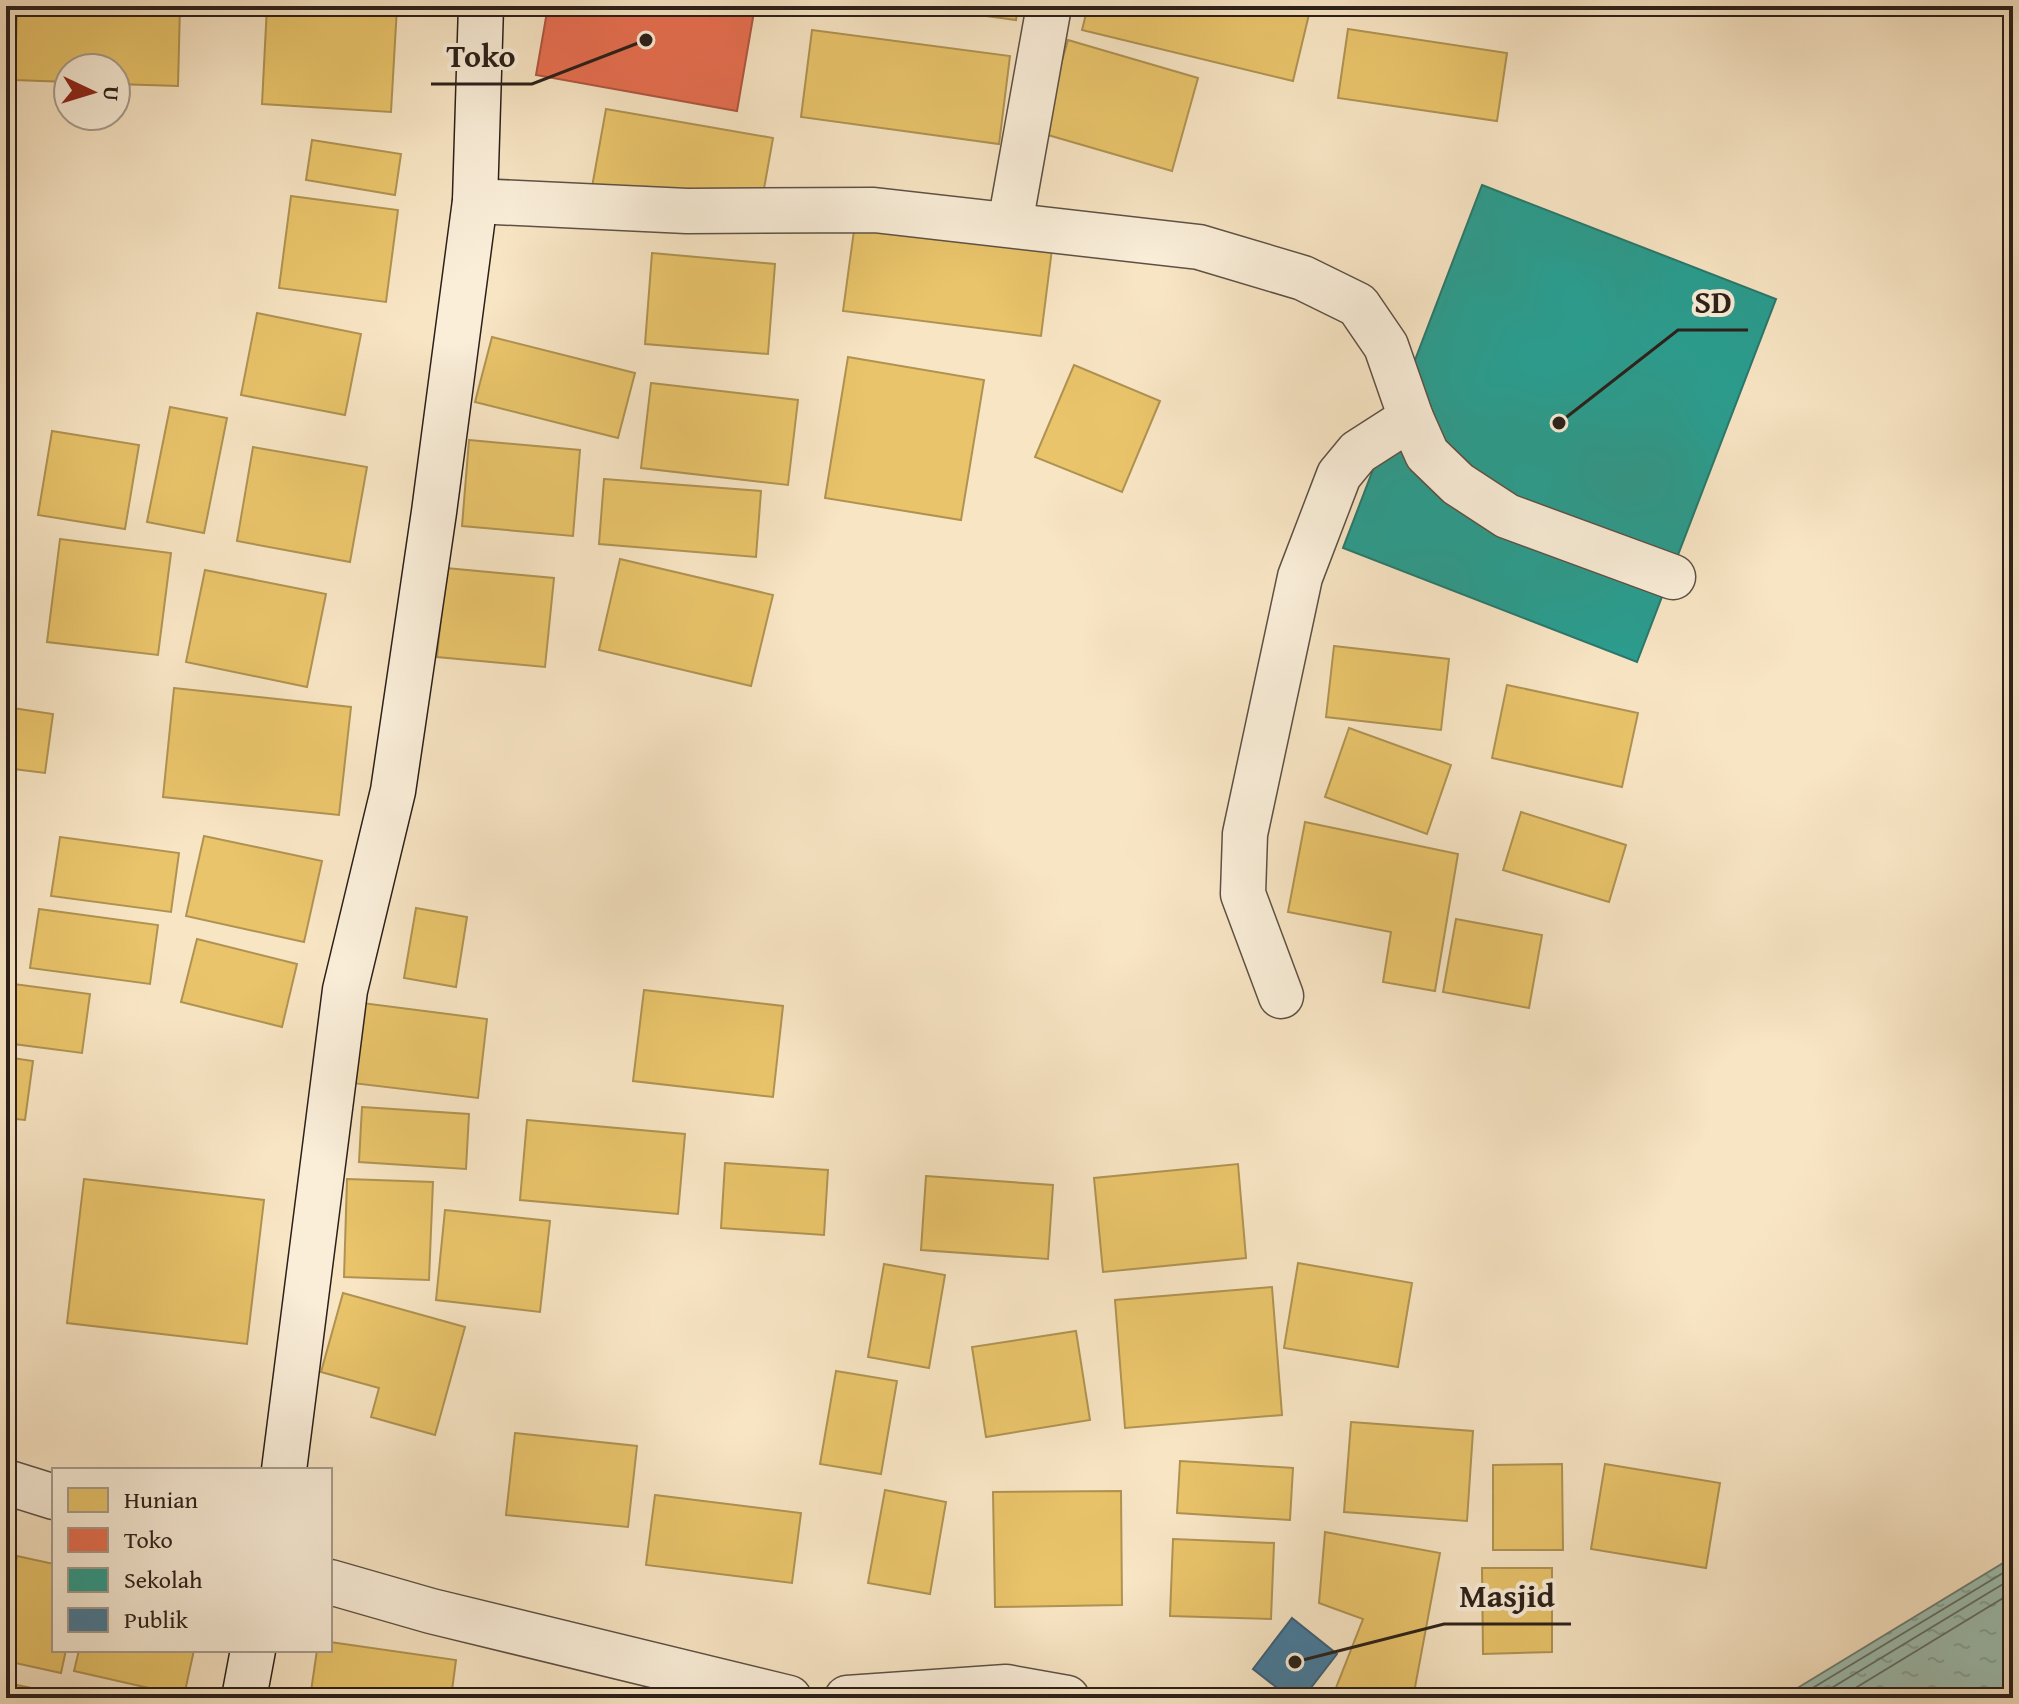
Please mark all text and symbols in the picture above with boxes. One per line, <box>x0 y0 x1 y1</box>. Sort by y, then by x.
callout: Toko <box>431 28 532 84</box>
text: Toko <box>446 32 516 79</box>
north arrow <box>52 52 132 132</box>
text: U <box>95 85 128 102</box>
callout: SD <box>1678 274 1748 330</box>
text: SD <box>1694 278 1732 325</box>
legend <box>52 1468 332 1652</box>
text: Hunian <box>124 1482 198 1517</box>
text: Toko <box>124 1522 173 1557</box>
text: Sekolah <box>124 1562 203 1597</box>
callout: Masjid <box>1444 1568 1571 1624</box>
text: Masjid <box>1459 1572 1555 1619</box>
text: Publik <box>124 1602 189 1637</box>

